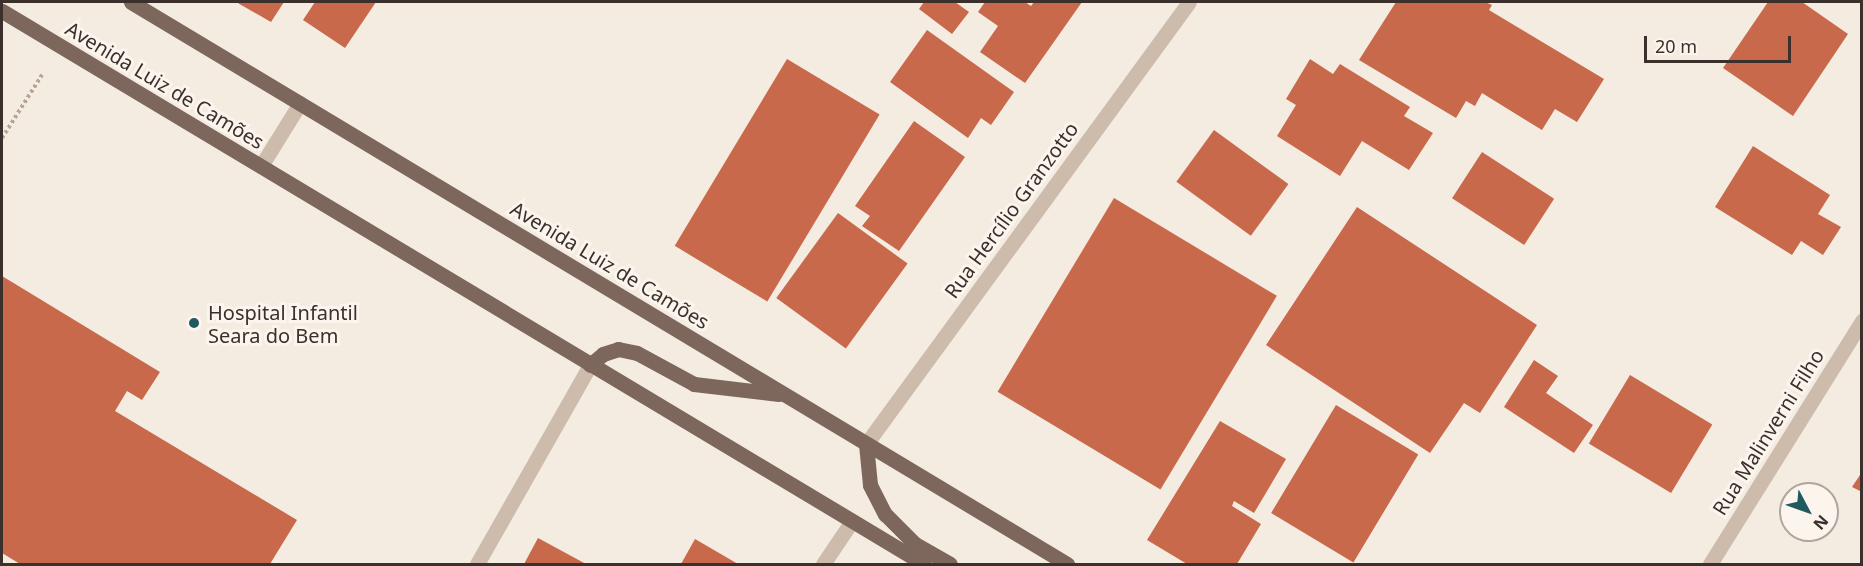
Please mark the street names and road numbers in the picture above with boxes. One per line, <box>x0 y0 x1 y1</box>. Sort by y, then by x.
street label: Avenida Luiz de Camões <box>61 16 269 154</box>
street label: Rua Hercílio Granzotto <box>939 117 1083 303</box>
street label: Avenida Luiz de Camões <box>506 196 714 334</box>
street label: Rua Malinverni Filho <box>1707 345 1829 519</box>

